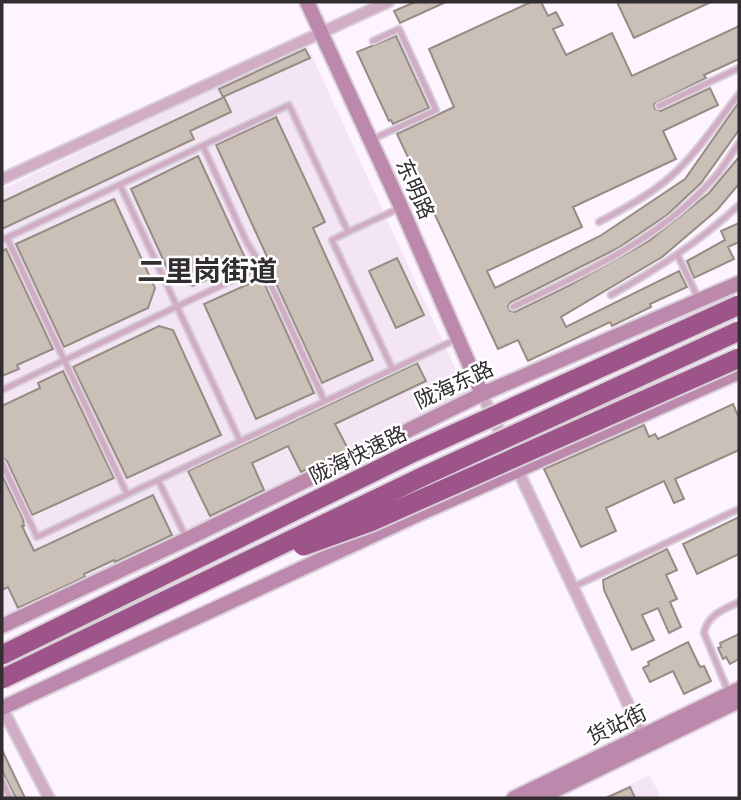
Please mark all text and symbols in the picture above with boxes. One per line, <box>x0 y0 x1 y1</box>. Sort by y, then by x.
street label: 东明路 <box>391 155 439 223</box>
district label: 二里岗街道 <box>137 255 277 288</box>
street label: 陇海东路 <box>411 356 497 414</box>
street label: 陇海快速路 <box>306 421 410 489</box>
street label: 货站街 <box>583 700 651 750</box>

